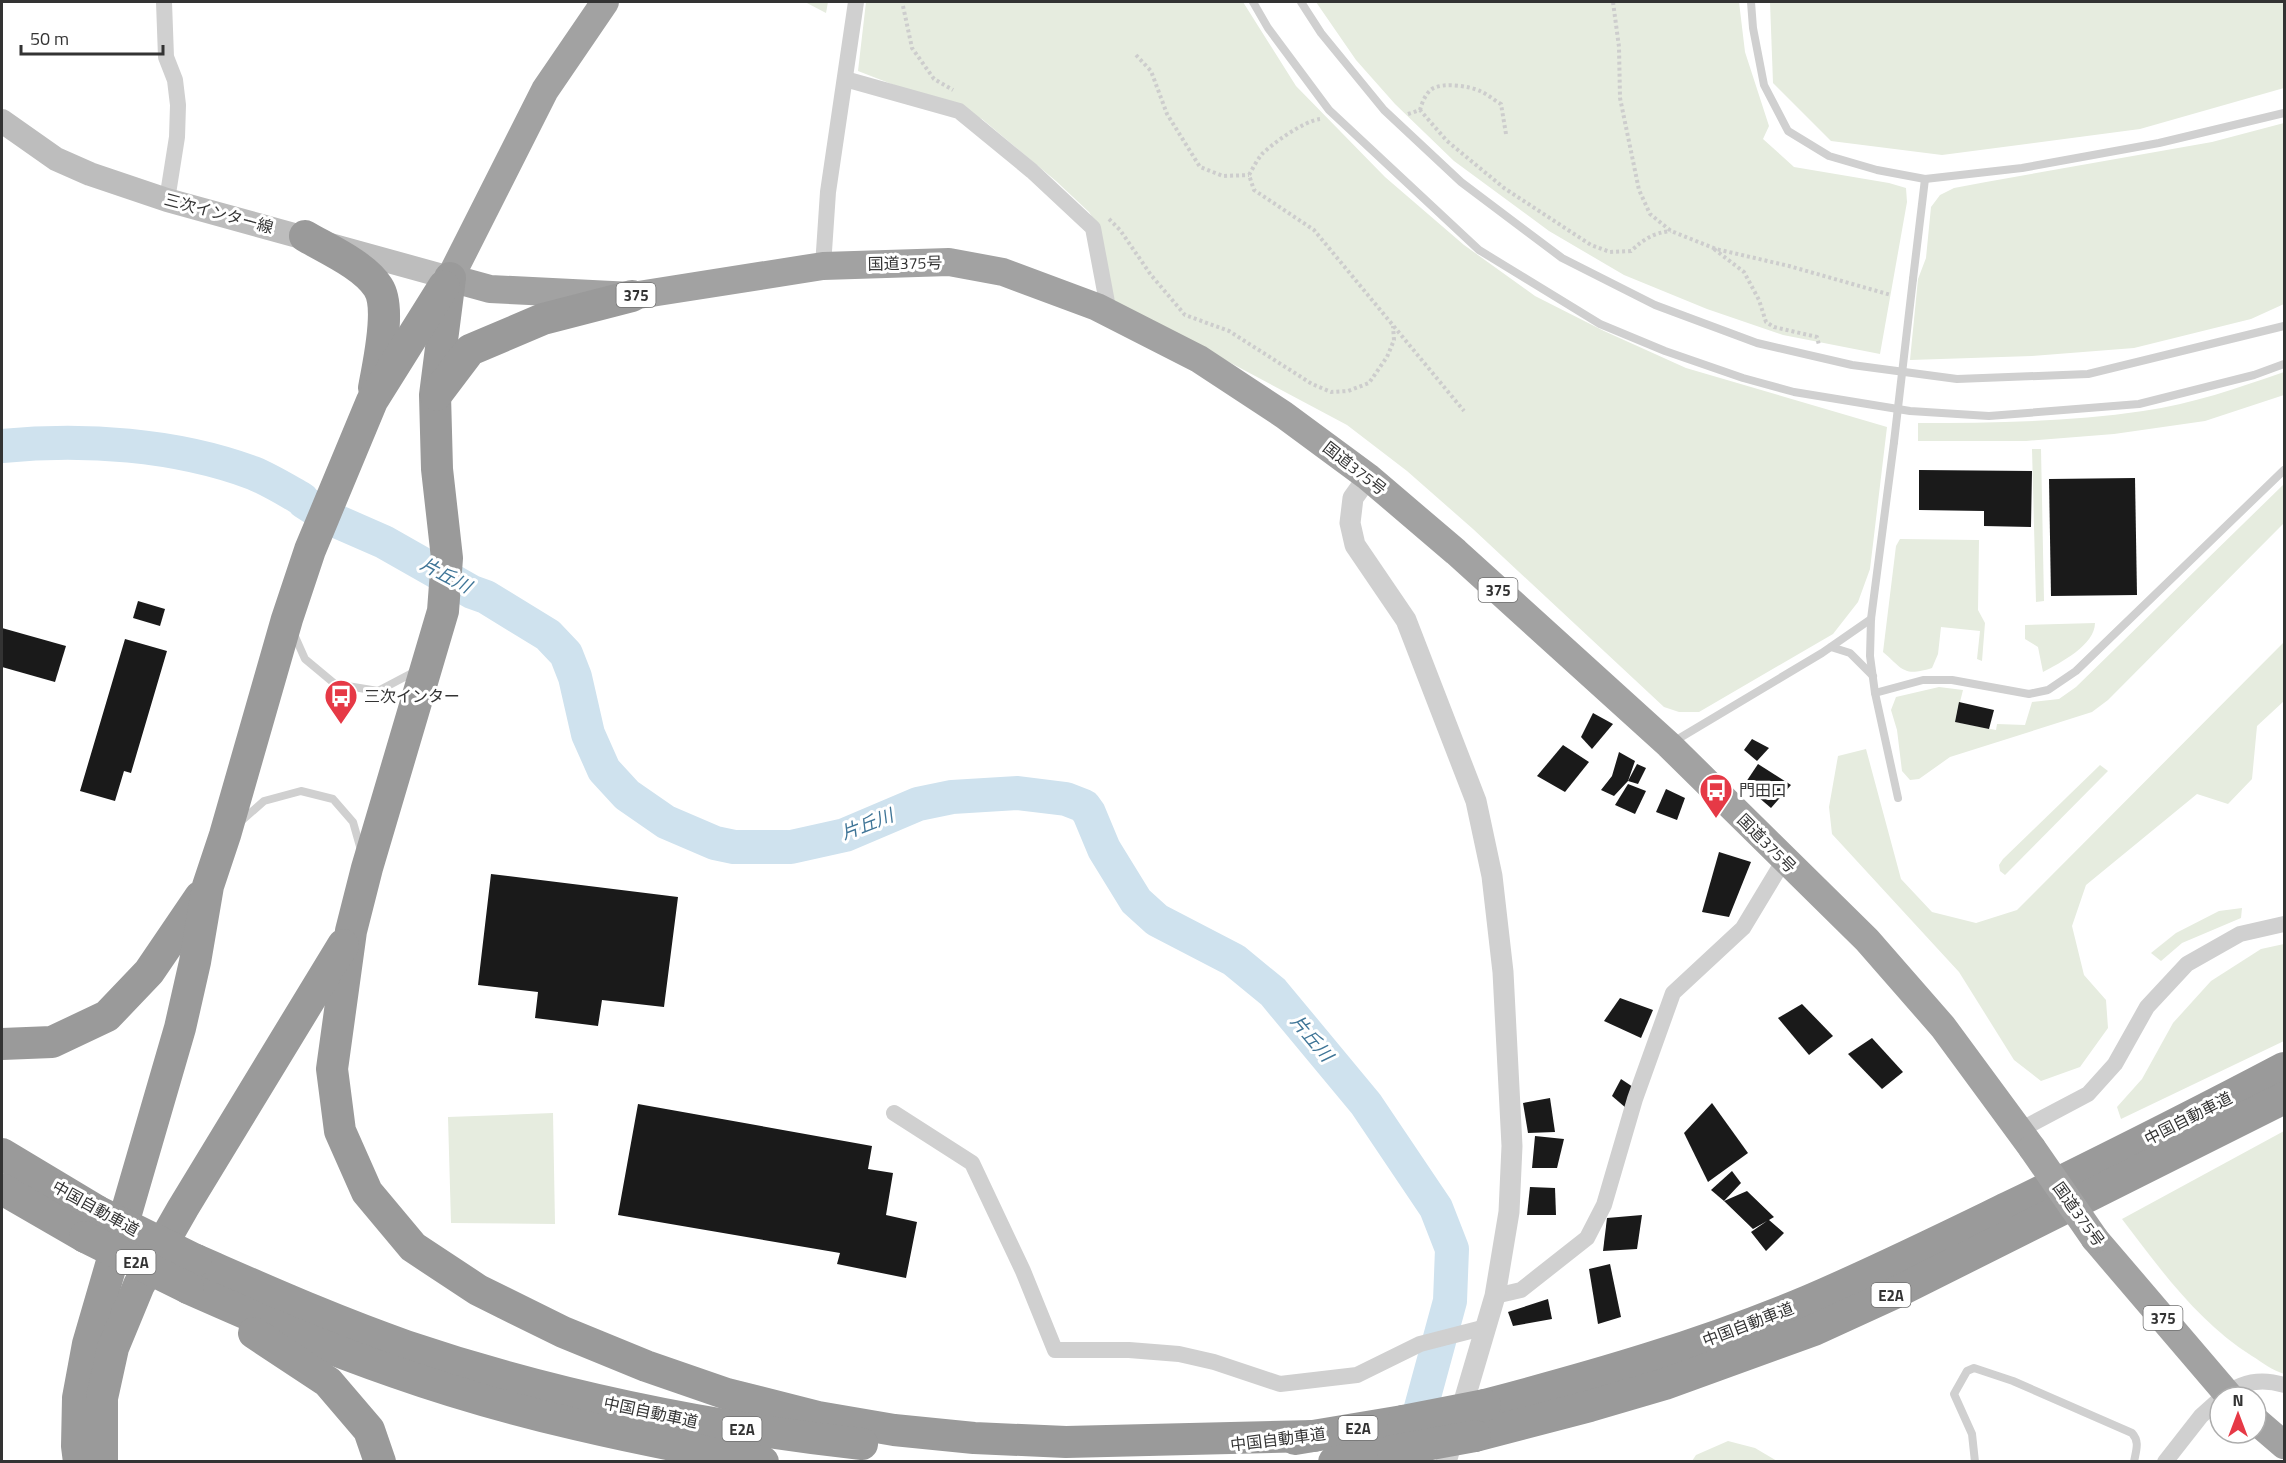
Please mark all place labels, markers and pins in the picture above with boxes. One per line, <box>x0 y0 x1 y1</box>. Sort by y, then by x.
bus stop icon: 三次インター <box>323 678 359 725</box>
place label: 三次インター <box>364 684 460 708</box>
bus stop icon: 門田口 <box>1698 772 1734 819</box>
place label: 門田口 <box>1739 778 1787 802</box>

